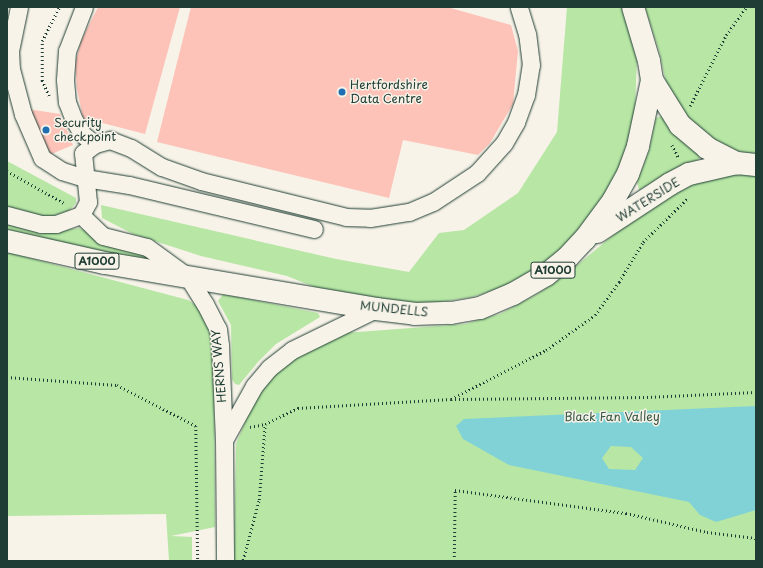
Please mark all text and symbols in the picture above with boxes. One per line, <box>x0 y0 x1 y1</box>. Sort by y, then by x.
place label: Hertfordshire Data Centre <box>350 78 428 106</box>
marker: Hertfordshire Data Centre <box>337 87 347 97</box>
place label: Security checkpoint <box>54 116 116 144</box>
marker: Security checkpoint <box>41 125 51 135</box>
street label: WATERSIDE <box>614 175 682 225</box>
road number: A1000 <box>74 252 120 270</box>
road number: A1000 <box>530 261 576 279</box>
street label: MUNDELLS <box>359 298 429 320</box>
street label: HERNS WAY <box>209 328 229 404</box>
park label: Black Fan Valley <box>564 410 660 424</box>

